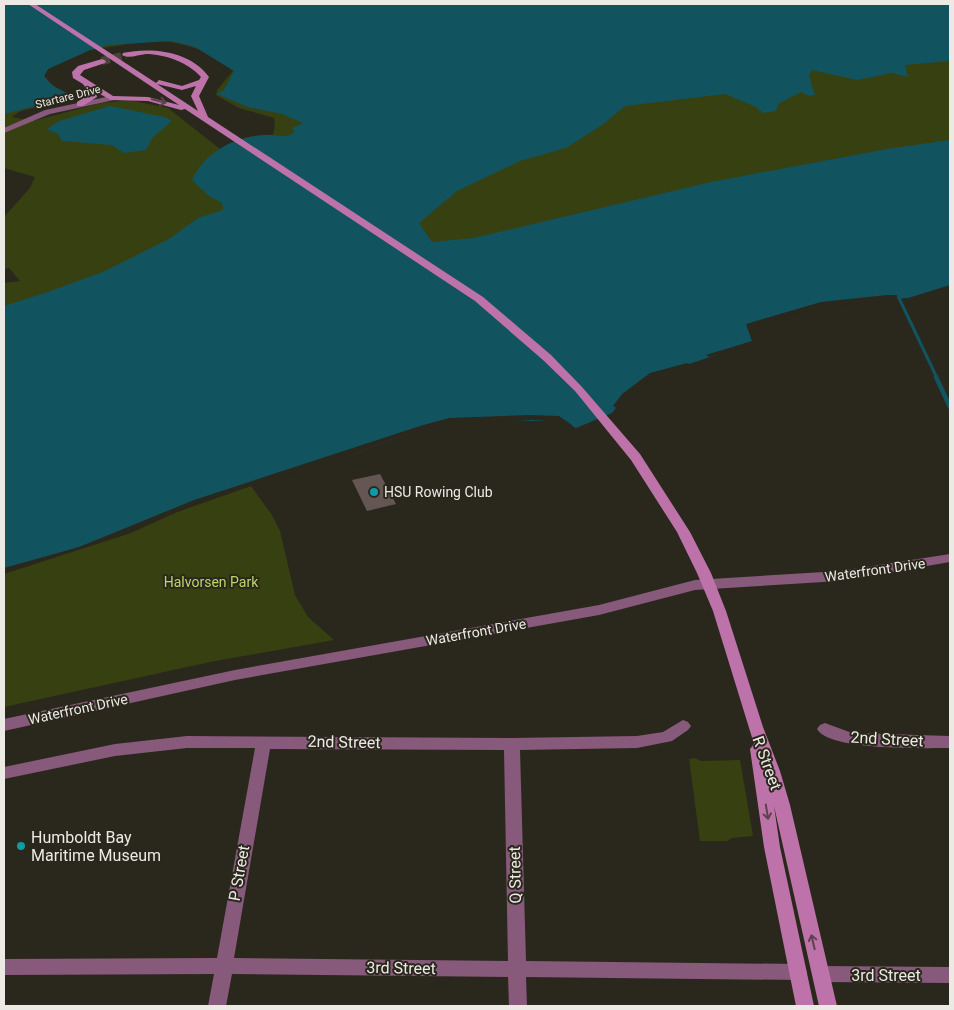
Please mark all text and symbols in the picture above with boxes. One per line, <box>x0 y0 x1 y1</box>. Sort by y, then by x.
street label: Startare Drive <box>34 83 102 111</box>
one-way arrow <box>150 97 166 106</box>
place label: HSU Rowing Club <box>384 484 493 500</box>
marker: HSU Rowing Club <box>368 486 380 498</box>
street label: Waterfront Drive <box>824 555 926 585</box>
park label: Halvorsen Park <box>164 574 259 590</box>
street label: Waterfront Drive <box>425 615 527 649</box>
street label: Waterfront Drive <box>27 691 129 727</box>
street label: 2nd Street <box>850 728 924 750</box>
street label: 2nd Street <box>307 732 381 752</box>
street label: R Street <box>748 733 786 793</box>
one-way arrow <box>762 804 772 820</box>
place label: Humboldt Bay Maritime Museum <box>31 828 161 865</box>
marker: Humboldt Bay Maritime Museum <box>15 840 27 852</box>
street label: P Street <box>225 844 253 902</box>
street label: Q Street <box>505 846 525 904</box>
one-way arrow <box>808 934 817 950</box>
street label: 3rd Street <box>366 958 436 978</box>
street label: 3rd Street <box>851 966 921 985</box>

